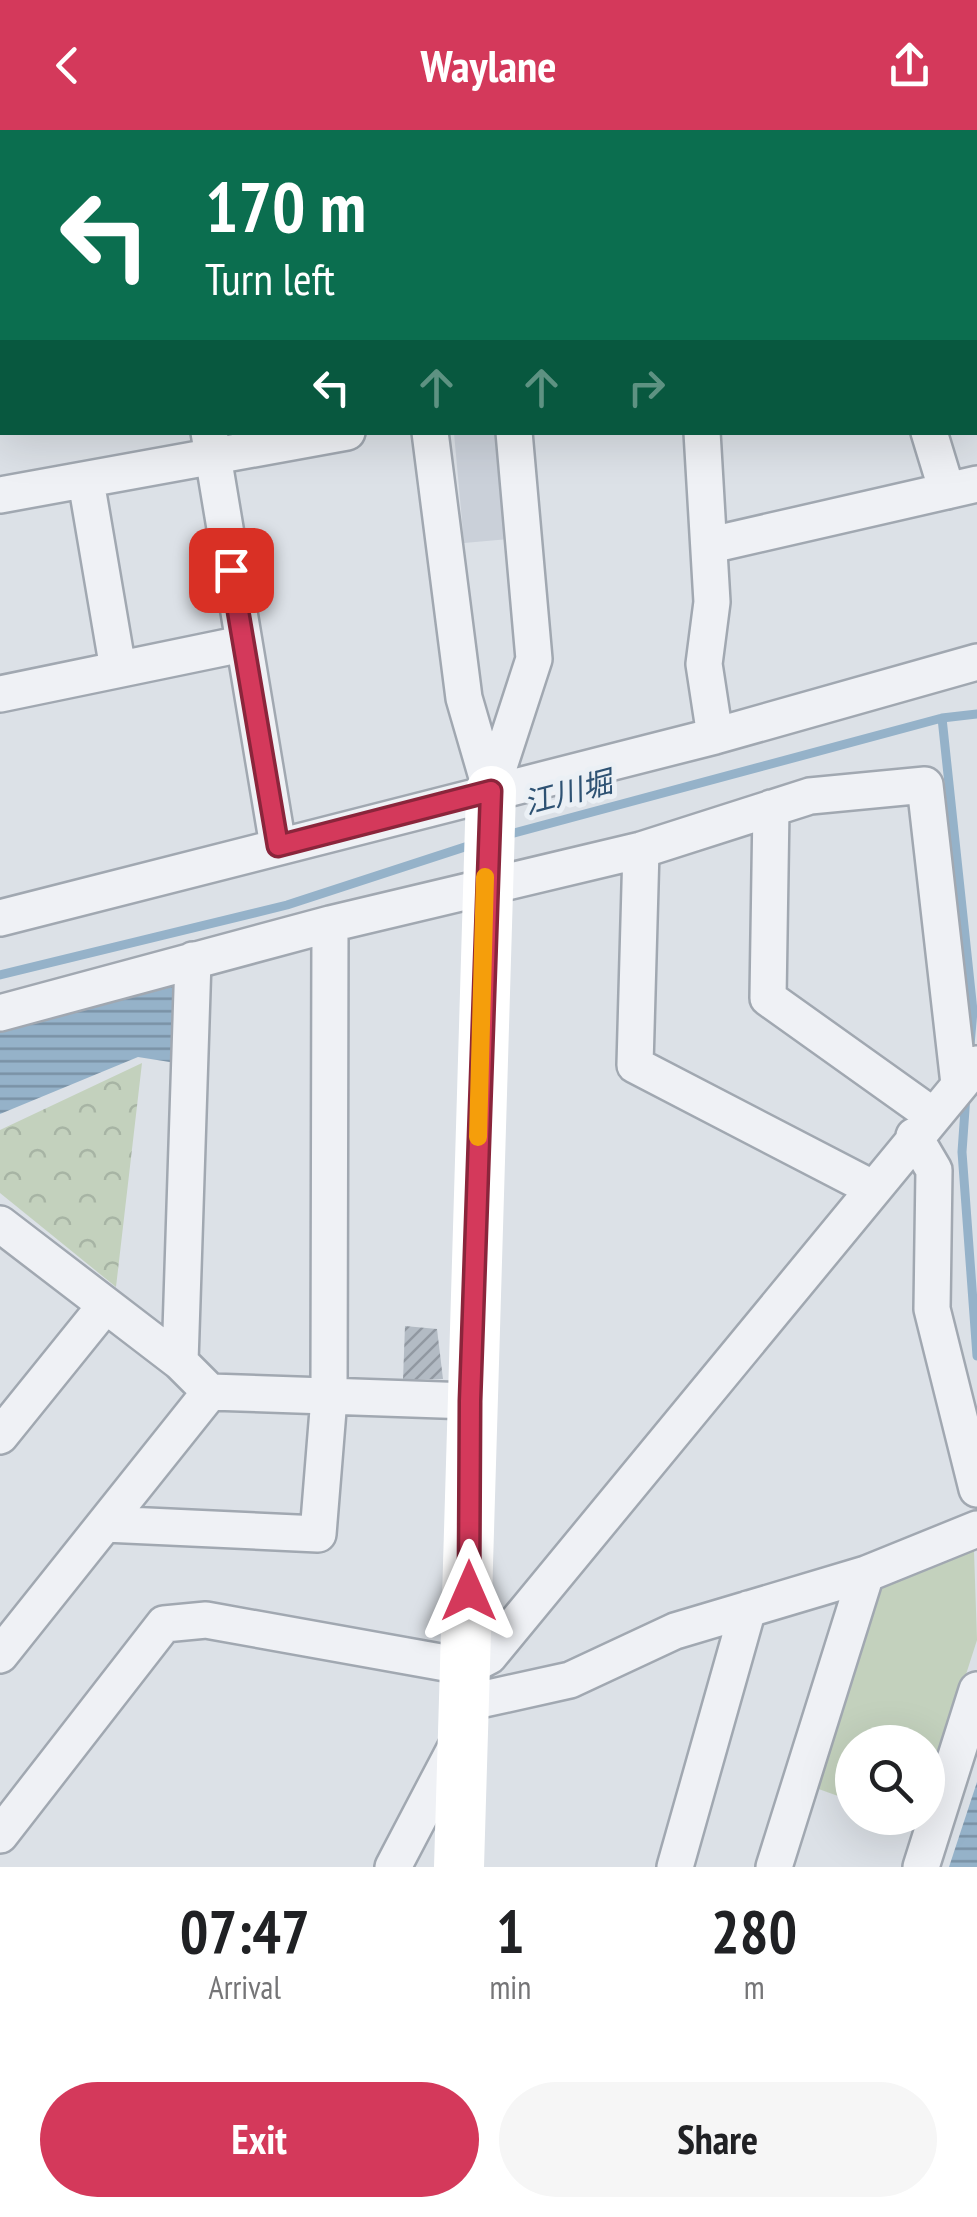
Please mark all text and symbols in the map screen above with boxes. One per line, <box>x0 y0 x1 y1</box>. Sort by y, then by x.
text: Waylane <box>421 36 557 94</box>
icon: back <box>40 38 95 93</box>
icon: share <box>882 38 937 93</box>
text: 170 m <box>205 161 366 251</box>
icon: left <box>40 170 170 300</box>
text: Turn left <box>205 249 335 307</box>
icon: left <box>304 360 359 415</box>
icon: ahead <box>409 360 464 415</box>
icon: ahead <box>514 360 569 415</box>
icon: right <box>619 360 674 415</box>
pin <box>189 528 274 613</box>
icon: arrive <box>204 543 259 598</box>
water label: 江川堀 <box>519 760 620 822</box>
position arrow <box>417 1539 521 1643</box>
map controls <box>835 1725 945 1835</box>
button: search <box>835 1725 945 1835</box>
text: 07:47 <box>180 1892 310 1970</box>
text: 1 <box>496 1892 525 1970</box>
text: 280 <box>711 1892 797 1970</box>
text: Arrival <box>209 1966 281 2008</box>
text: min <box>489 1966 531 2008</box>
text: m <box>744 1966 765 2008</box>
button: Exit <box>40 2082 479 2197</box>
button: Share <box>499 2082 937 2197</box>

